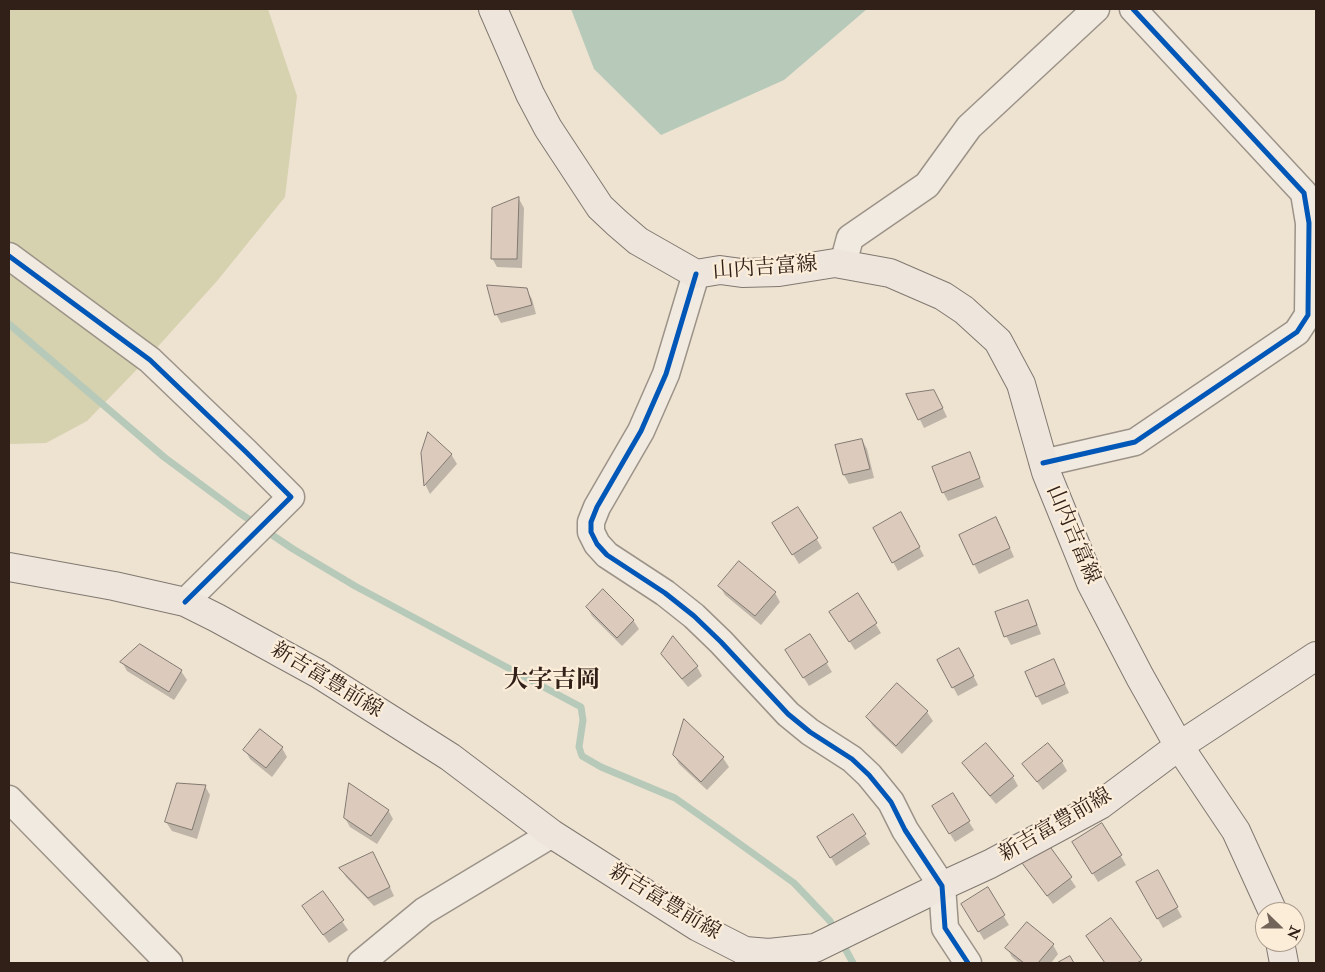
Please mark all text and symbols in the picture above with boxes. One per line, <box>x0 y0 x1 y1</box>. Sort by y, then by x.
street label: 山内吉富線 <box>712 253 818 285</box>
street label: 山内吉富線 <box>1040 482 1104 588</box>
street label: 新吉富豊前線 <box>266 638 386 724</box>
district label: 大字吉岡 <box>504 668 600 696</box>
street label: 新吉富豊前線 <box>995 784 1117 868</box>
street label: 新吉富豊前線 <box>604 860 724 946</box>
north arrow <box>1255 902 1305 952</box>
text: N <box>1283 923 1304 941</box>

